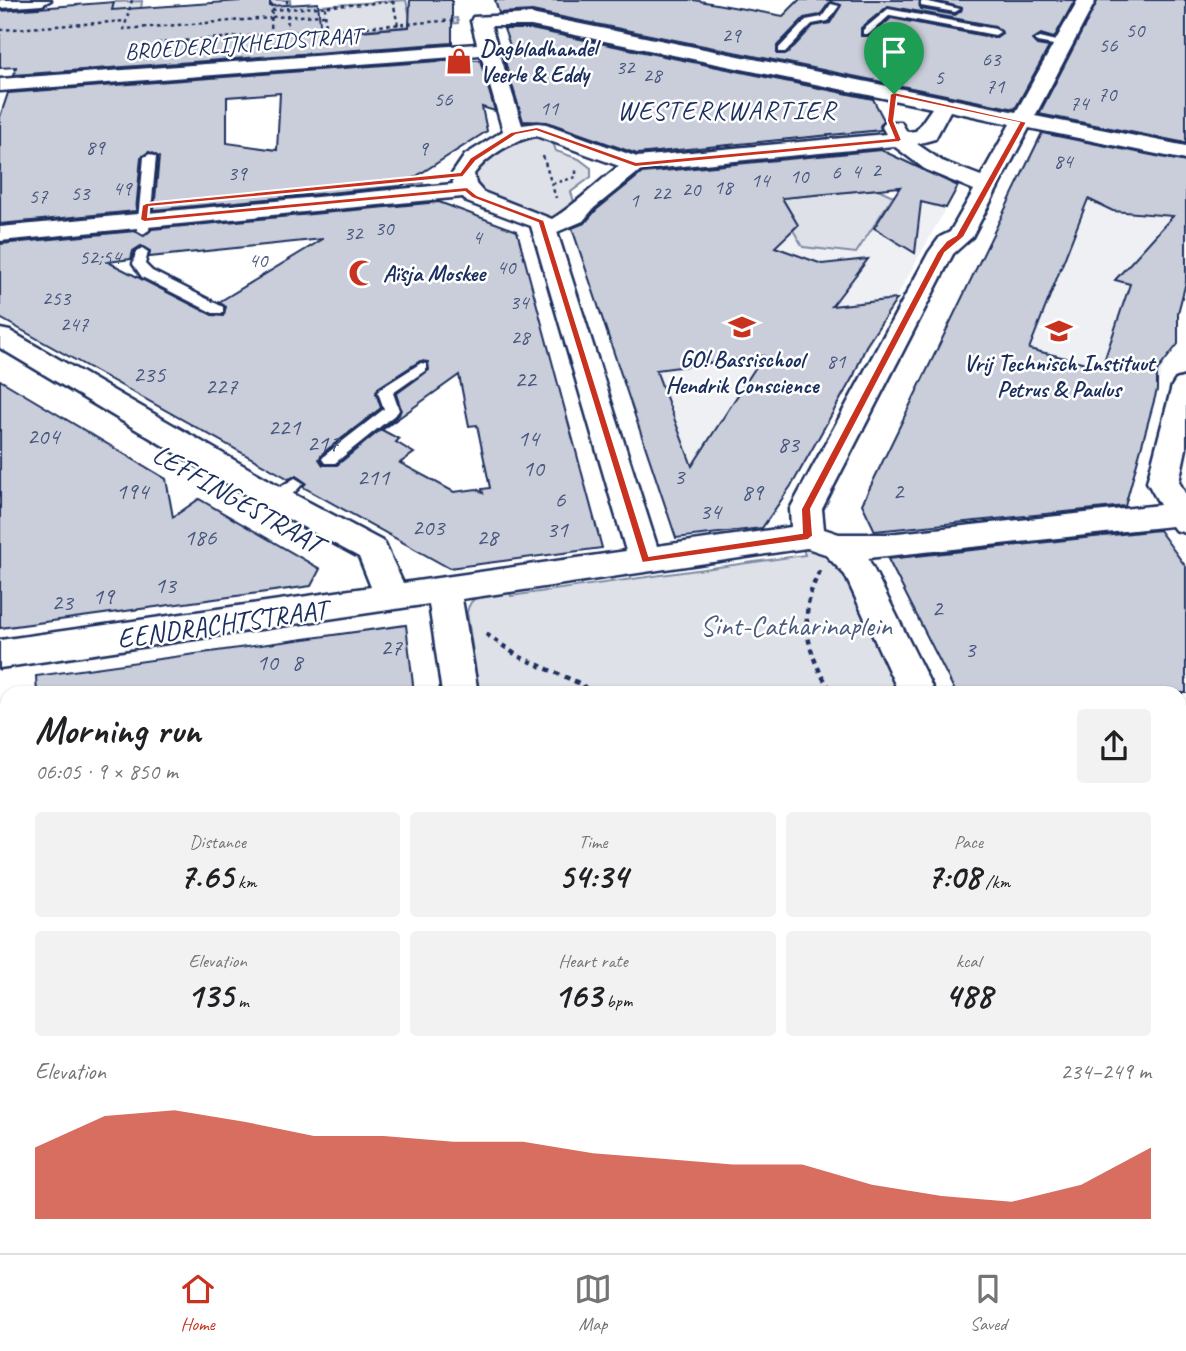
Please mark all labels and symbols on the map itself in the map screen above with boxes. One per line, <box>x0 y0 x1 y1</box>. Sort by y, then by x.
house number: 50 <box>1126 17 1146 43</box>
street label: BROEDERLIJKHEIDSTRAAT <box>124 20 367 66</box>
house number: 29 <box>722 22 742 48</box>
pin <box>864 22 924 94</box>
house number: 56 <box>1099 32 1118 58</box>
place label: Dagbladhandel Veerle & Eddy <box>480 34 601 89</box>
shop icon: Dagbladhandel Veerle & Eddy <box>444 46 474 76</box>
house number: 63 <box>982 46 1002 72</box>
house number: 32 <box>616 54 636 80</box>
house number: 28 <box>643 62 664 88</box>
house number: 5 <box>934 64 945 90</box>
house number: 71 <box>986 73 1006 99</box>
house number: 70 <box>1098 81 1118 107</box>
house number: 56 <box>434 86 453 112</box>
house number: 74 <box>1070 90 1091 116</box>
district label: WESTERKWARTIER <box>617 94 838 127</box>
house number: 11 <box>540 95 560 121</box>
house number: 89 <box>86 134 106 160</box>
house number: 9 <box>418 135 429 161</box>
house number: 84 <box>1054 148 1075 174</box>
house number: 2 <box>871 157 882 183</box>
house number: 4 <box>851 158 863 184</box>
house number: 6 <box>831 159 841 185</box>
house number: 39 <box>228 160 248 186</box>
house number: 10 <box>790 163 810 189</box>
house number: 14 <box>751 167 772 193</box>
house number: 18 <box>714 174 735 200</box>
house number: 49 <box>113 175 133 201</box>
house number: 20 <box>682 176 702 202</box>
house number: 53 <box>71 180 91 206</box>
house number: 22 <box>652 180 672 206</box>
house number: 57 <box>29 183 49 209</box>
house number: 1 <box>629 187 640 213</box>
house number: 30 <box>375 215 395 241</box>
house number: 32 <box>344 220 364 246</box>
house number: 4 <box>472 224 484 250</box>
house number: 52;54 <box>79 244 124 270</box>
house number: 40 <box>249 247 269 273</box>
house number: 40 <box>497 254 517 280</box>
mosque icon: Aïsja Moskee <box>347 258 377 288</box>
place label: Aïsja Moskee <box>383 259 487 288</box>
house number: 253 <box>42 285 72 311</box>
house number: 34 <box>510 289 531 315</box>
house number: 247 <box>60 311 90 337</box>
school or university icon: GO! Bassischool Hendrik Conscience <box>727 312 757 342</box>
school or university icon: Vrij Technisch Instituut Petrus & Paulus <box>1044 316 1074 346</box>
house number: 28 <box>511 324 532 350</box>
place label: GO! Bassischool Hendrik Conscience <box>665 345 821 400</box>
house number: 81 <box>827 348 847 374</box>
place label: Vrij Technisch Instituut Petrus & Paulus <box>964 349 1157 404</box>
house number: 235 <box>133 359 166 389</box>
house number: 22 <box>514 364 538 394</box>
house number: 227 <box>205 371 238 401</box>
house number: 221 <box>268 412 301 442</box>
house number: 204 <box>27 421 61 451</box>
house number: 14 <box>517 423 541 453</box>
house number: 217 <box>307 428 340 458</box>
house number: 83 <box>777 429 801 459</box>
street label: LEFFINGESTRAAT <box>147 436 335 565</box>
house number: 10 <box>522 453 546 483</box>
house number: 3 <box>674 461 687 491</box>
house number: 211 <box>357 462 390 492</box>
house number: 194 <box>116 476 150 506</box>
house number: 2 <box>893 476 906 506</box>
house number: 89 <box>741 477 765 507</box>
house number: 6 <box>555 484 567 514</box>
house number: 34 <box>699 496 723 526</box>
house number: 203 <box>412 512 446 542</box>
house number: 31 <box>546 514 569 544</box>
house number: 186 <box>184 522 217 552</box>
house number: 28 <box>476 522 500 552</box>
house number: 13 <box>154 570 178 600</box>
house number: 19 <box>92 581 116 611</box>
house number: 23 <box>51 587 75 617</box>
street label: EENDRACHTSTRAAT <box>115 591 335 656</box>
house number: 2 <box>932 593 945 623</box>
park label: Sint-Catharinaplein <box>700 608 893 643</box>
house number: 27 <box>380 632 403 662</box>
house number: 3 <box>965 634 978 664</box>
house number: 10 <box>256 647 280 677</box>
house number: 8 <box>292 647 305 677</box>

